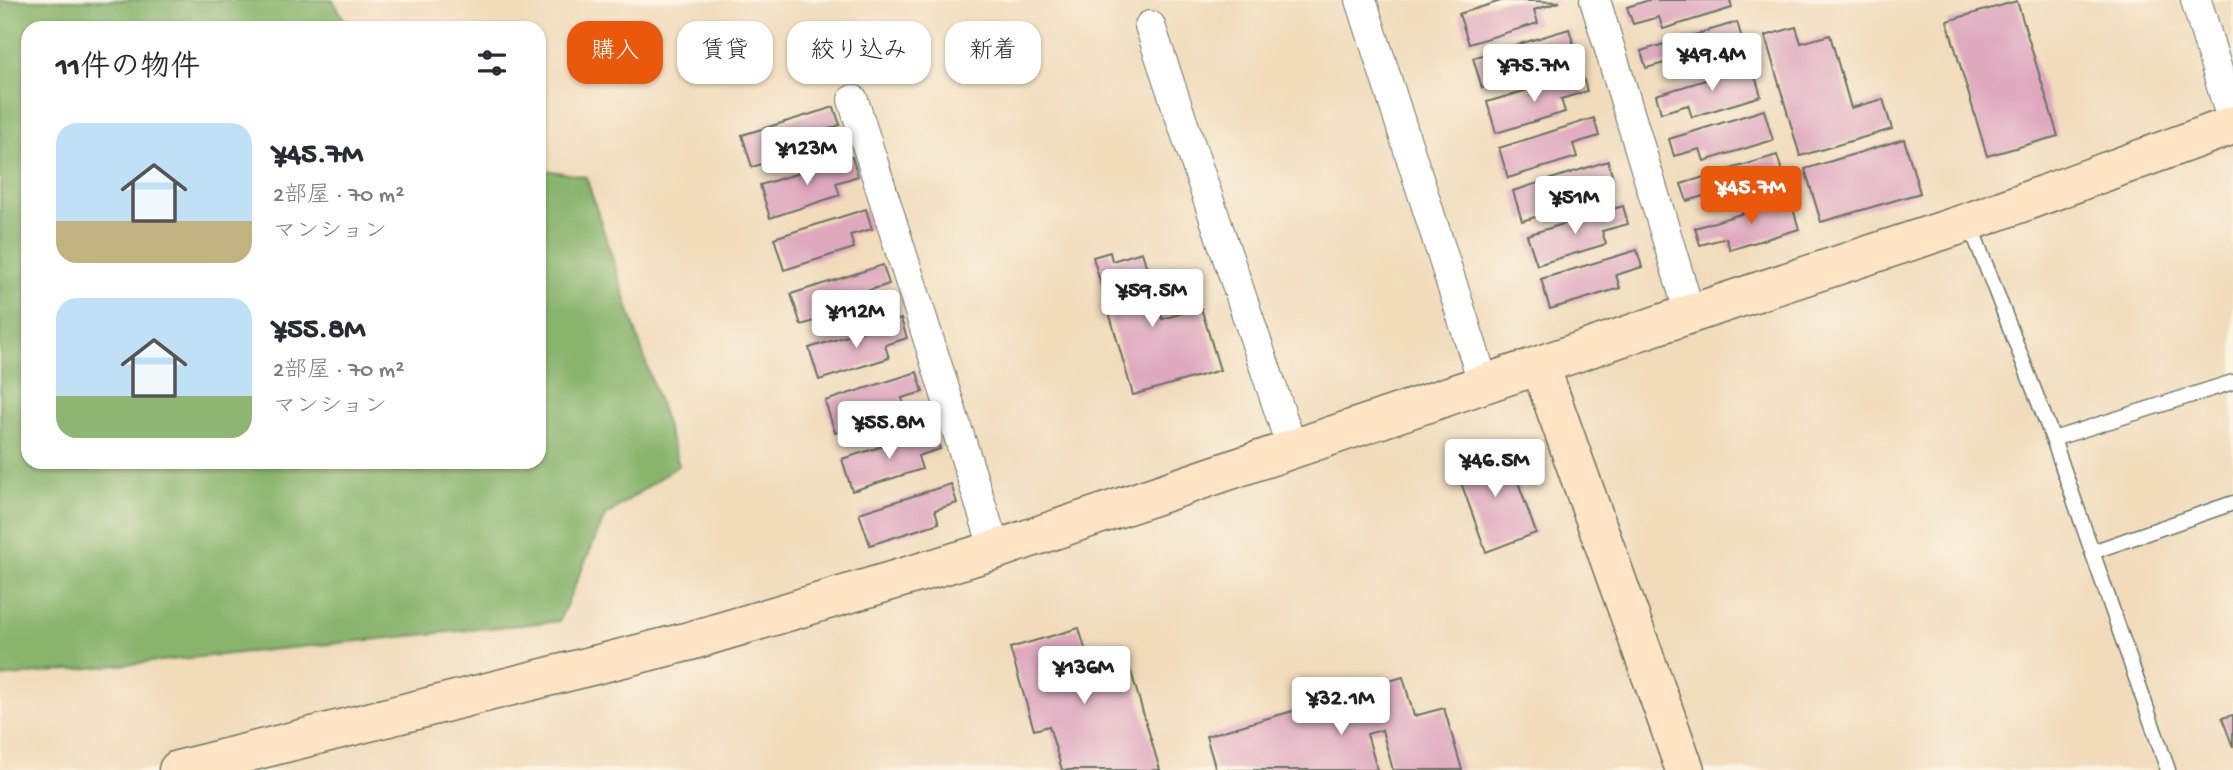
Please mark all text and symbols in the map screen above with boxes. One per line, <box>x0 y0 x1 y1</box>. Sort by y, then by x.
chip: 購入 <box>567 21 663 84</box>
chip: 賃貸 <box>677 21 773 84</box>
chip: 絞り込み <box>787 21 931 84</box>
chip: 新着 <box>945 21 1041 84</box>
pin: ¥49.4M <box>1655 34 1769 93</box>
text: ¥49.4M <box>1678 42 1746 69</box>
icon: filters <box>473 44 511 82</box>
pin: ¥75.7M <box>1477 44 1591 104</box>
text: 11件の物件 <box>56 52 200 87</box>
text: ¥75.7M <box>1499 53 1569 80</box>
pin: ¥123M <box>758 128 856 187</box>
text: ¥123M <box>777 136 837 163</box>
text: ¥45.7M <box>273 139 363 174</box>
icon: home <box>112 151 196 235</box>
pin: ¥45.7M <box>1694 166 1808 226</box>
text: ¥45.7M <box>1717 175 1785 202</box>
pin: ¥51M <box>1534 176 1616 236</box>
text: 2部屋 · 70 m² <box>273 183 404 210</box>
text: ¥51M <box>1551 185 1599 212</box>
text: マンション <box>273 219 387 246</box>
pin: ¥59.5M <box>1095 270 1209 329</box>
text: ¥59.5M <box>1117 278 1187 305</box>
pin: ¥112M <box>807 290 905 350</box>
text: ¥112M <box>828 299 884 326</box>
text: ¥55.8M <box>273 314 365 349</box>
icon: home <box>112 326 196 410</box>
text: 2部屋 · 70 m² <box>273 358 404 385</box>
text: マンション <box>273 394 387 421</box>
pin: ¥55.8M <box>832 402 946 461</box>
text: ¥55.8M <box>854 410 924 437</box>
pin: ¥46.5M <box>1438 440 1552 499</box>
text: ¥46.5M <box>1461 448 1529 475</box>
pin: ¥136M <box>1035 646 1133 706</box>
text: ¥136M <box>1054 655 1114 682</box>
pin: ¥32.1M <box>1284 678 1398 737</box>
text: ¥32.1M <box>1308 686 1374 713</box>

